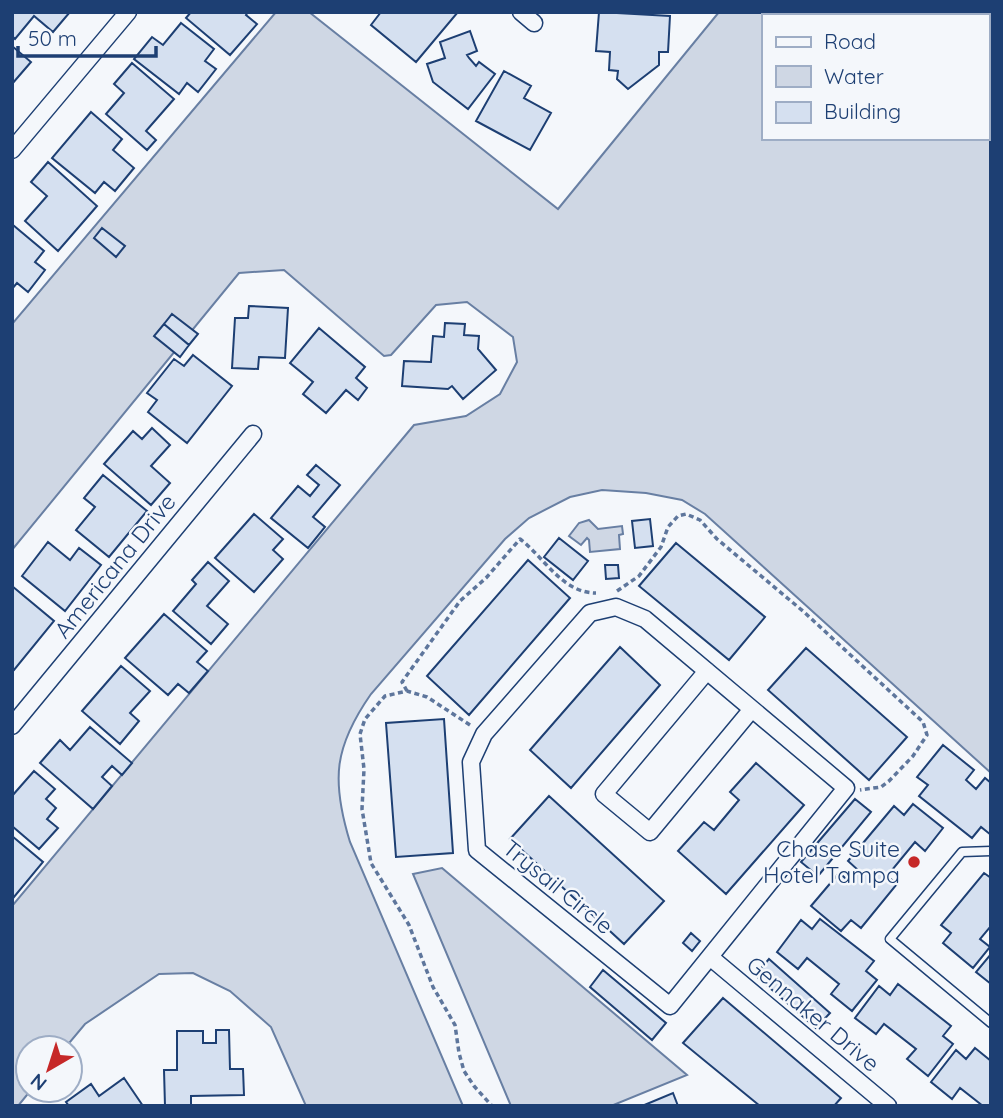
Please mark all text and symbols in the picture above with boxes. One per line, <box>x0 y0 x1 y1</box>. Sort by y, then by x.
scale bar <box>18 14 156 58</box>
legend <box>762 14 989 140</box>
text: 50 m <box>28 25 77 51</box>
text: Road <box>824 28 876 54</box>
text: Water <box>824 63 884 89</box>
text: Building <box>824 98 901 124</box>
street label: Americana Drive <box>48 488 182 644</box>
street label: Trysail Circle <box>497 833 619 940</box>
place label: Chase Suite Hotel Tampa <box>763 834 900 889</box>
marker: Chase Suite Hotel Tampa <box>906 854 922 870</box>
street label: Gennaker Drive <box>741 950 886 1078</box>
north arrow <box>14 1034 84 1104</box>
text: N <box>25 1068 51 1096</box>

